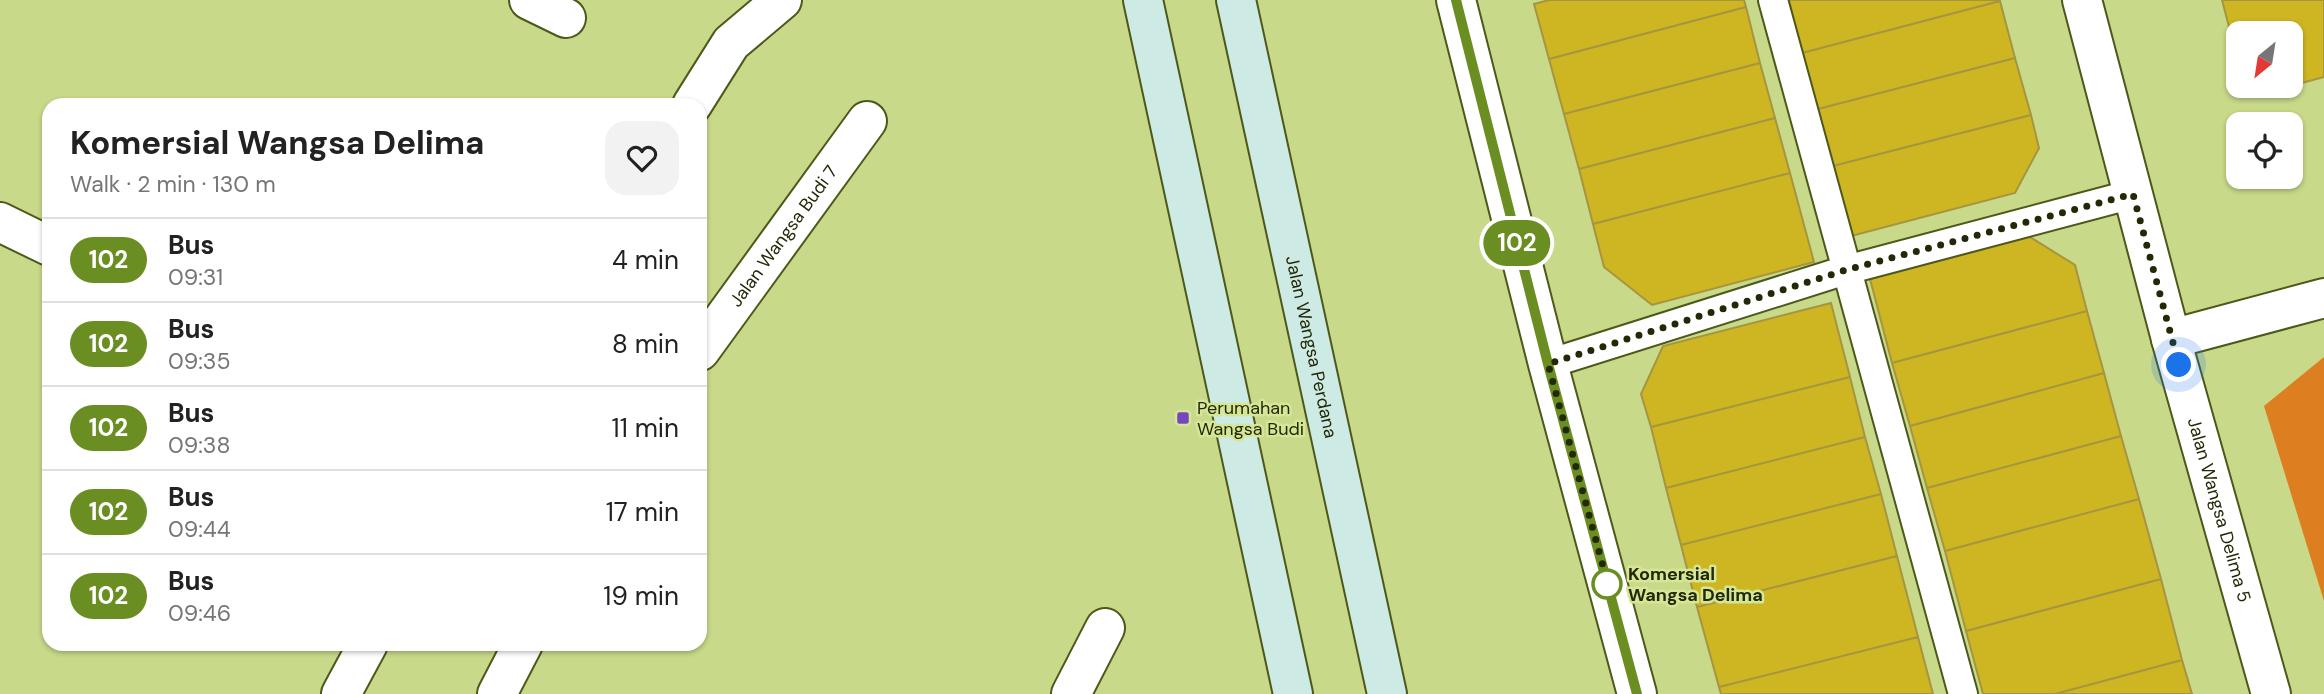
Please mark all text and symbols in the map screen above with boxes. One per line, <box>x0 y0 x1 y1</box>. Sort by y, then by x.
north arrow <box>2226 21 2303 98</box>
map controls <box>2226 21 2303 189</box>
button: locate <box>2226 112 2303 189</box>
text: Komersial Wangsa Delima <box>70 121 484 164</box>
button: heart <box>605 121 679 195</box>
street label: Jalan Wangsa Budi 7 <box>724 161 843 312</box>
text: Walk · 2 min · 130 m <box>70 169 276 199</box>
line badge: 102 <box>1477 220 1557 266</box>
text: 102 <box>1497 227 1537 258</box>
text: Bus <box>168 228 214 262</box>
text: 4 min <box>612 243 679 277</box>
text: 102 <box>89 244 128 275</box>
street label: Jalan Wangsa Perdana <box>1280 254 1343 440</box>
text: 09:31 <box>168 262 223 292</box>
text: Bus <box>168 312 214 346</box>
text: 8 min <box>612 327 679 361</box>
text: 102 <box>89 328 128 359</box>
text: 09:35 <box>168 346 230 376</box>
your location <box>2161 347 2196 382</box>
text: Bus <box>168 396 214 430</box>
place label: Perumahan Wangsa Budi <box>1197 396 1304 441</box>
marker: Perumahan Wangsa Budi <box>1175 410 1191 426</box>
text: 11 min <box>612 411 679 445</box>
text: 102 <box>89 412 128 443</box>
street label: Jalan Wangsa Delima 5 <box>2182 415 2257 605</box>
text: 09:38 <box>168 430 230 460</box>
text: Bus <box>168 480 214 514</box>
text: 17 min <box>606 495 679 529</box>
text: 102 <box>89 496 128 527</box>
text: 09:44 <box>168 514 231 544</box>
place label: Komersial Wangsa Delima <box>1628 562 1763 607</box>
text: Bus <box>168 564 214 598</box>
marker: Komersial Wangsa Delima <box>1592 569 1622 599</box>
text: 19 min <box>603 579 679 613</box>
text: 102 <box>89 580 128 611</box>
text: 09:46 <box>168 598 231 628</box>

